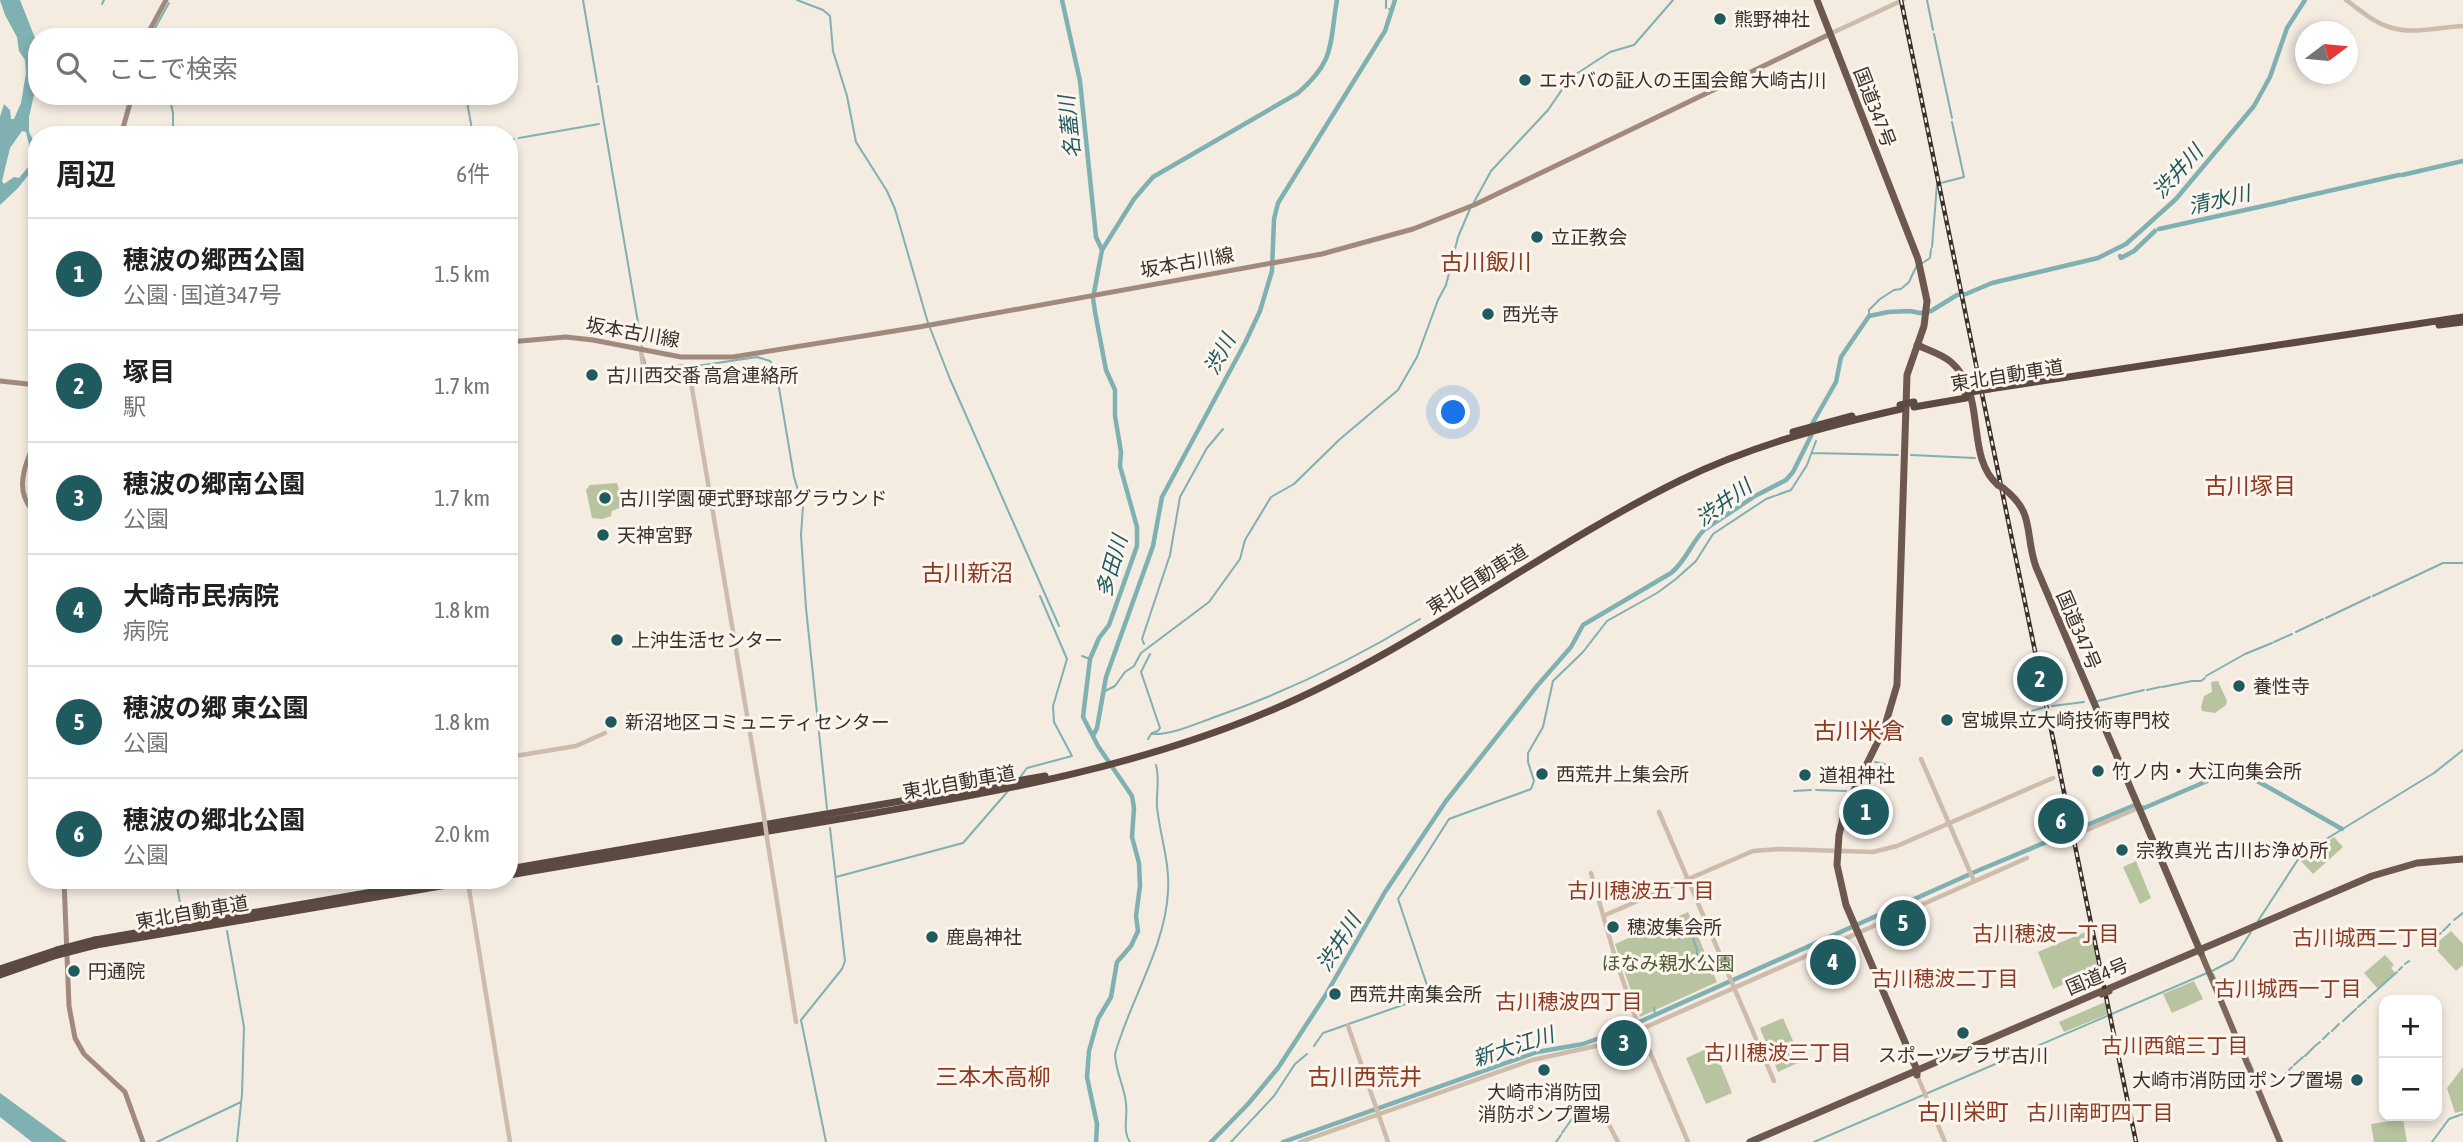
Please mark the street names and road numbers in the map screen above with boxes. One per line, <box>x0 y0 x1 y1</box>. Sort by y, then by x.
street label: 国道347号 <box>1850 64 1900 150</box>
street label: 坂本古川線 <box>1138 243 1236 281</box>
street label: 坂本古川線 <box>584 313 682 351</box>
street label: 東北自動車道 <box>1949 355 2065 395</box>
street label: 東北自動車道 <box>1423 539 1531 619</box>
street label: 国道347号 <box>2053 587 2105 673</box>
street label: 東北自動車道 <box>901 761 1017 803</box>
street label: 東北自動車道 <box>134 891 250 933</box>
street label: 国道4号 <box>2062 953 2132 999</box>

